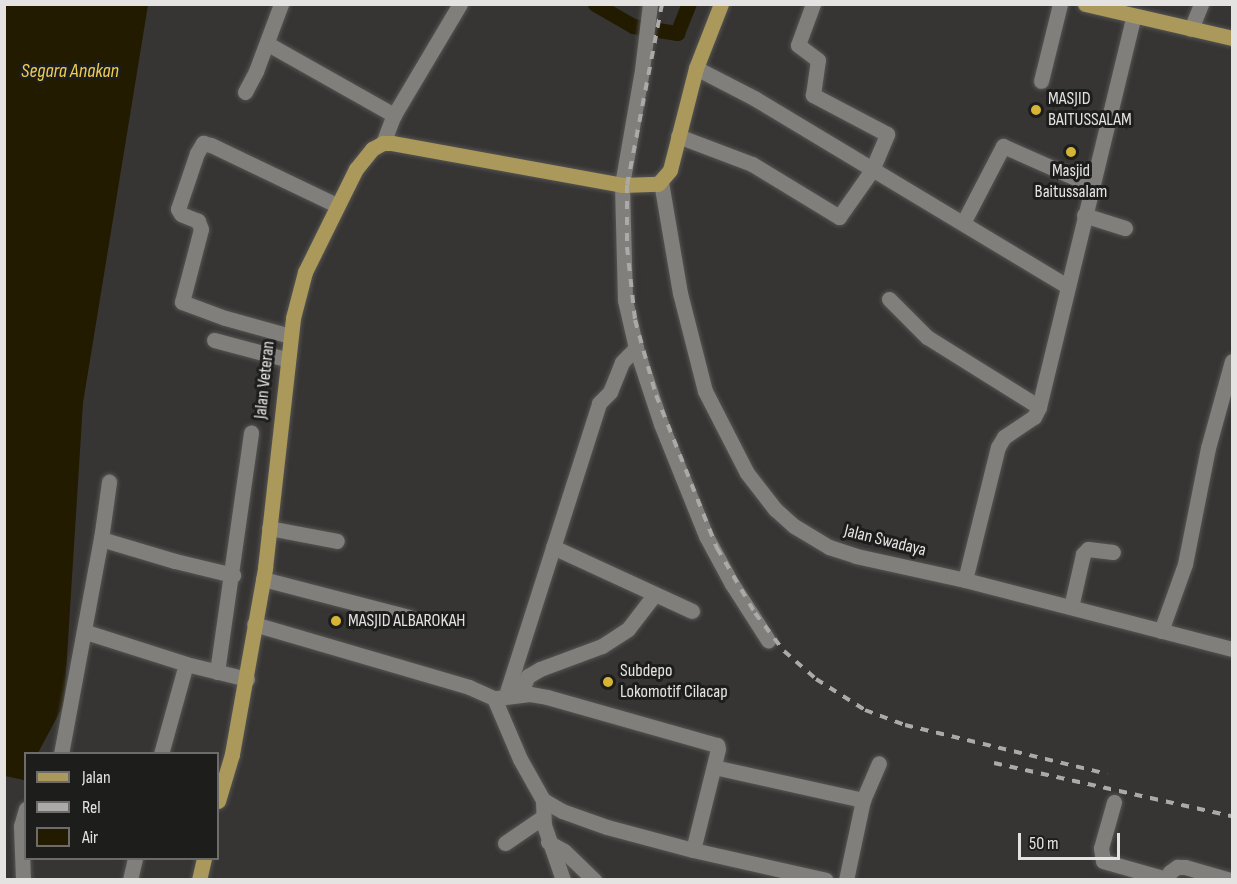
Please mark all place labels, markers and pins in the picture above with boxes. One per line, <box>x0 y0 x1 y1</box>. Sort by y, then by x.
place label: MASJID BAITUSSALAM <box>1048 89 1132 132</box>
marker: MASJID BAITUSSALAM <box>1029 103 1043 117</box>
marker: Masjid Baitussalam <box>1064 145 1078 159</box>
place label: Masjid Baitussalam <box>1035 161 1107 204</box>
place label: MASJID ALBAROKAH <box>348 610 466 632</box>
marker: MASJID ALBAROKAH <box>329 614 343 628</box>
place label: Subdepo Lokomotif Cilacap <box>620 661 728 704</box>
marker: Subdepo Lokomotif Cilacap <box>601 675 615 689</box>

